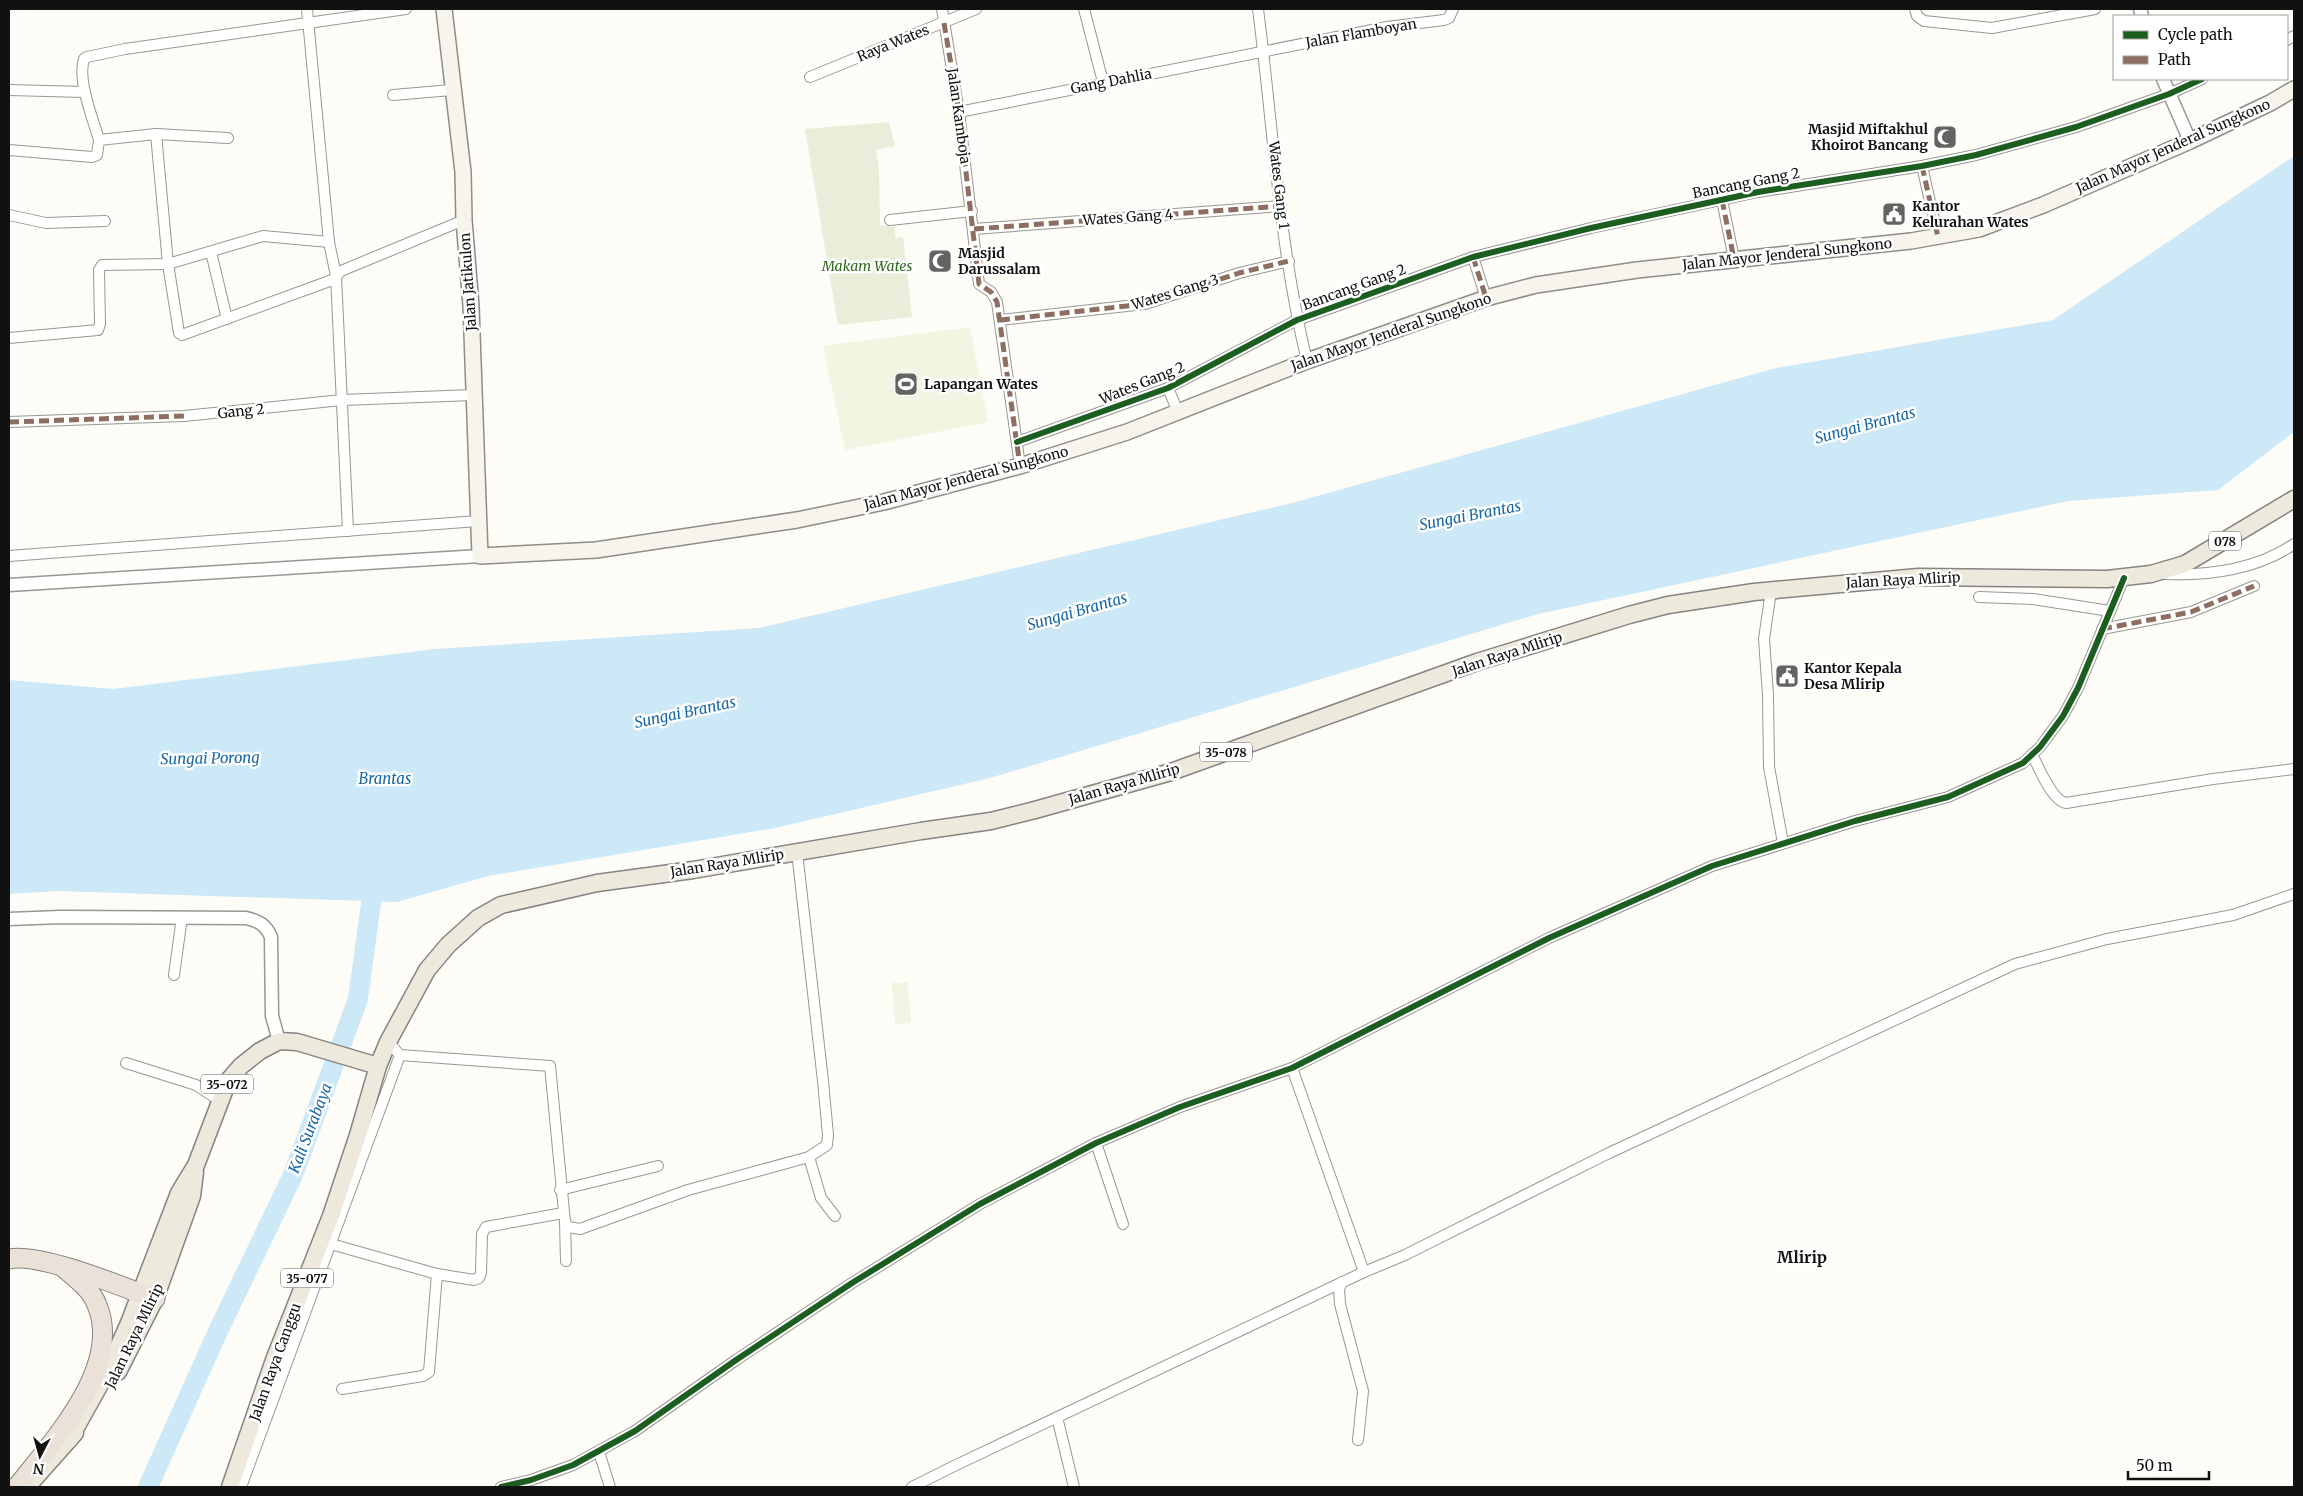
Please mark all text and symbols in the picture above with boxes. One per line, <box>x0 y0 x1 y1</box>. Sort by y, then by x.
street label: Jalan Flamboyan <box>1303 14 1418 52</box>
legend <box>2113 15 2288 80</box>
street label: Raya Wates <box>854 20 932 66</box>
text: Cycle path <box>2158 25 2233 44</box>
text: Path <box>2158 50 2191 69</box>
street label: Gang Dahlia <box>1069 64 1154 98</box>
street label: Jalan Kamboja <box>943 66 975 166</box>
street label: Jalan Mayor Jenderal Sungkono <box>2072 95 2273 197</box>
place label: Masjid Miftakhul Khoirot Bancang <box>1808 120 1928 154</box>
mosque icon: Masjid Miftakhul Khoirot Bancang <box>1932 124 1958 150</box>
street label: Wates Gang 1 <box>1265 139 1293 230</box>
street label: Bancang Gang 2 <box>1691 164 1801 202</box>
place label: Kantor Kelurahan Wates <box>1912 197 2029 231</box>
public building icon: Kantor Kelurahan Wates <box>1881 201 1907 227</box>
street label: Wates Gang 4 <box>1081 205 1174 229</box>
street label: Jalan Jatikulon <box>456 232 480 333</box>
street label: Jalan Mayor Jenderal Sungkono <box>1680 234 1893 274</box>
place label: Masjid Darussalam <box>958 244 1041 278</box>
mosque icon: Masjid Darussalam <box>927 248 953 274</box>
park label: Makam Wates <box>821 257 912 275</box>
street label: Bancang Gang 2 <box>1300 260 1408 314</box>
street label: Wates Gang 3 <box>1128 270 1221 314</box>
street label: Jalan Mayor Jenderal Sungkono <box>1287 289 1494 375</box>
street label: Wates Gang 2 <box>1096 358 1187 409</box>
sports icon: Lapangan Wates <box>893 371 919 397</box>
place label: Lapangan Wates <box>924 375 1038 393</box>
street label: Gang 2 <box>217 400 265 422</box>
water label: Sungai Brantas <box>1813 402 1917 448</box>
street label: Jalan Mayor Jenderal Sungkono <box>861 442 1070 514</box>
water label: Sungai Brantas <box>1418 496 1522 534</box>
road number: 078 <box>2209 532 2241 550</box>
street label: Jalan Raya Mlirip <box>1844 568 1961 592</box>
water label: Sungai Brantas <box>1025 588 1129 634</box>
street label: Jalan Raya Mlirip <box>1449 628 1565 681</box>
place label: Kantor Kepala Desa Mlirip <box>1804 659 1902 693</box>
public building icon: Kantor Kepala Desa Mlirip <box>1774 663 1800 689</box>
water label: Sungai Brantas <box>633 692 737 732</box>
road number: 35-078 <box>1200 742 1252 762</box>
water label: Sungai Porong <box>160 748 260 768</box>
street label: Jalan Raya Mlirip <box>1065 759 1182 809</box>
water label: Brantas <box>359 769 411 788</box>
street label: Jalan Raya Mlirip <box>668 845 786 881</box>
road number: 35-072 <box>201 1074 253 1094</box>
water label: Kali Surabaya <box>284 1080 336 1177</box>
district label: Mlirip <box>1777 1247 1827 1267</box>
road number: 35-077 <box>281 1268 333 1288</box>
street label: Jalan Raya Mlirip <box>100 1280 167 1392</box>
street label: Jalan Raya Canggu <box>245 1300 305 1425</box>
north arrow <box>15 1431 65 1481</box>
scale bar <box>2128 1448 2209 1480</box>
text: 50 m <box>2136 1456 2173 1475</box>
text: N <box>32 1459 45 1478</box>

